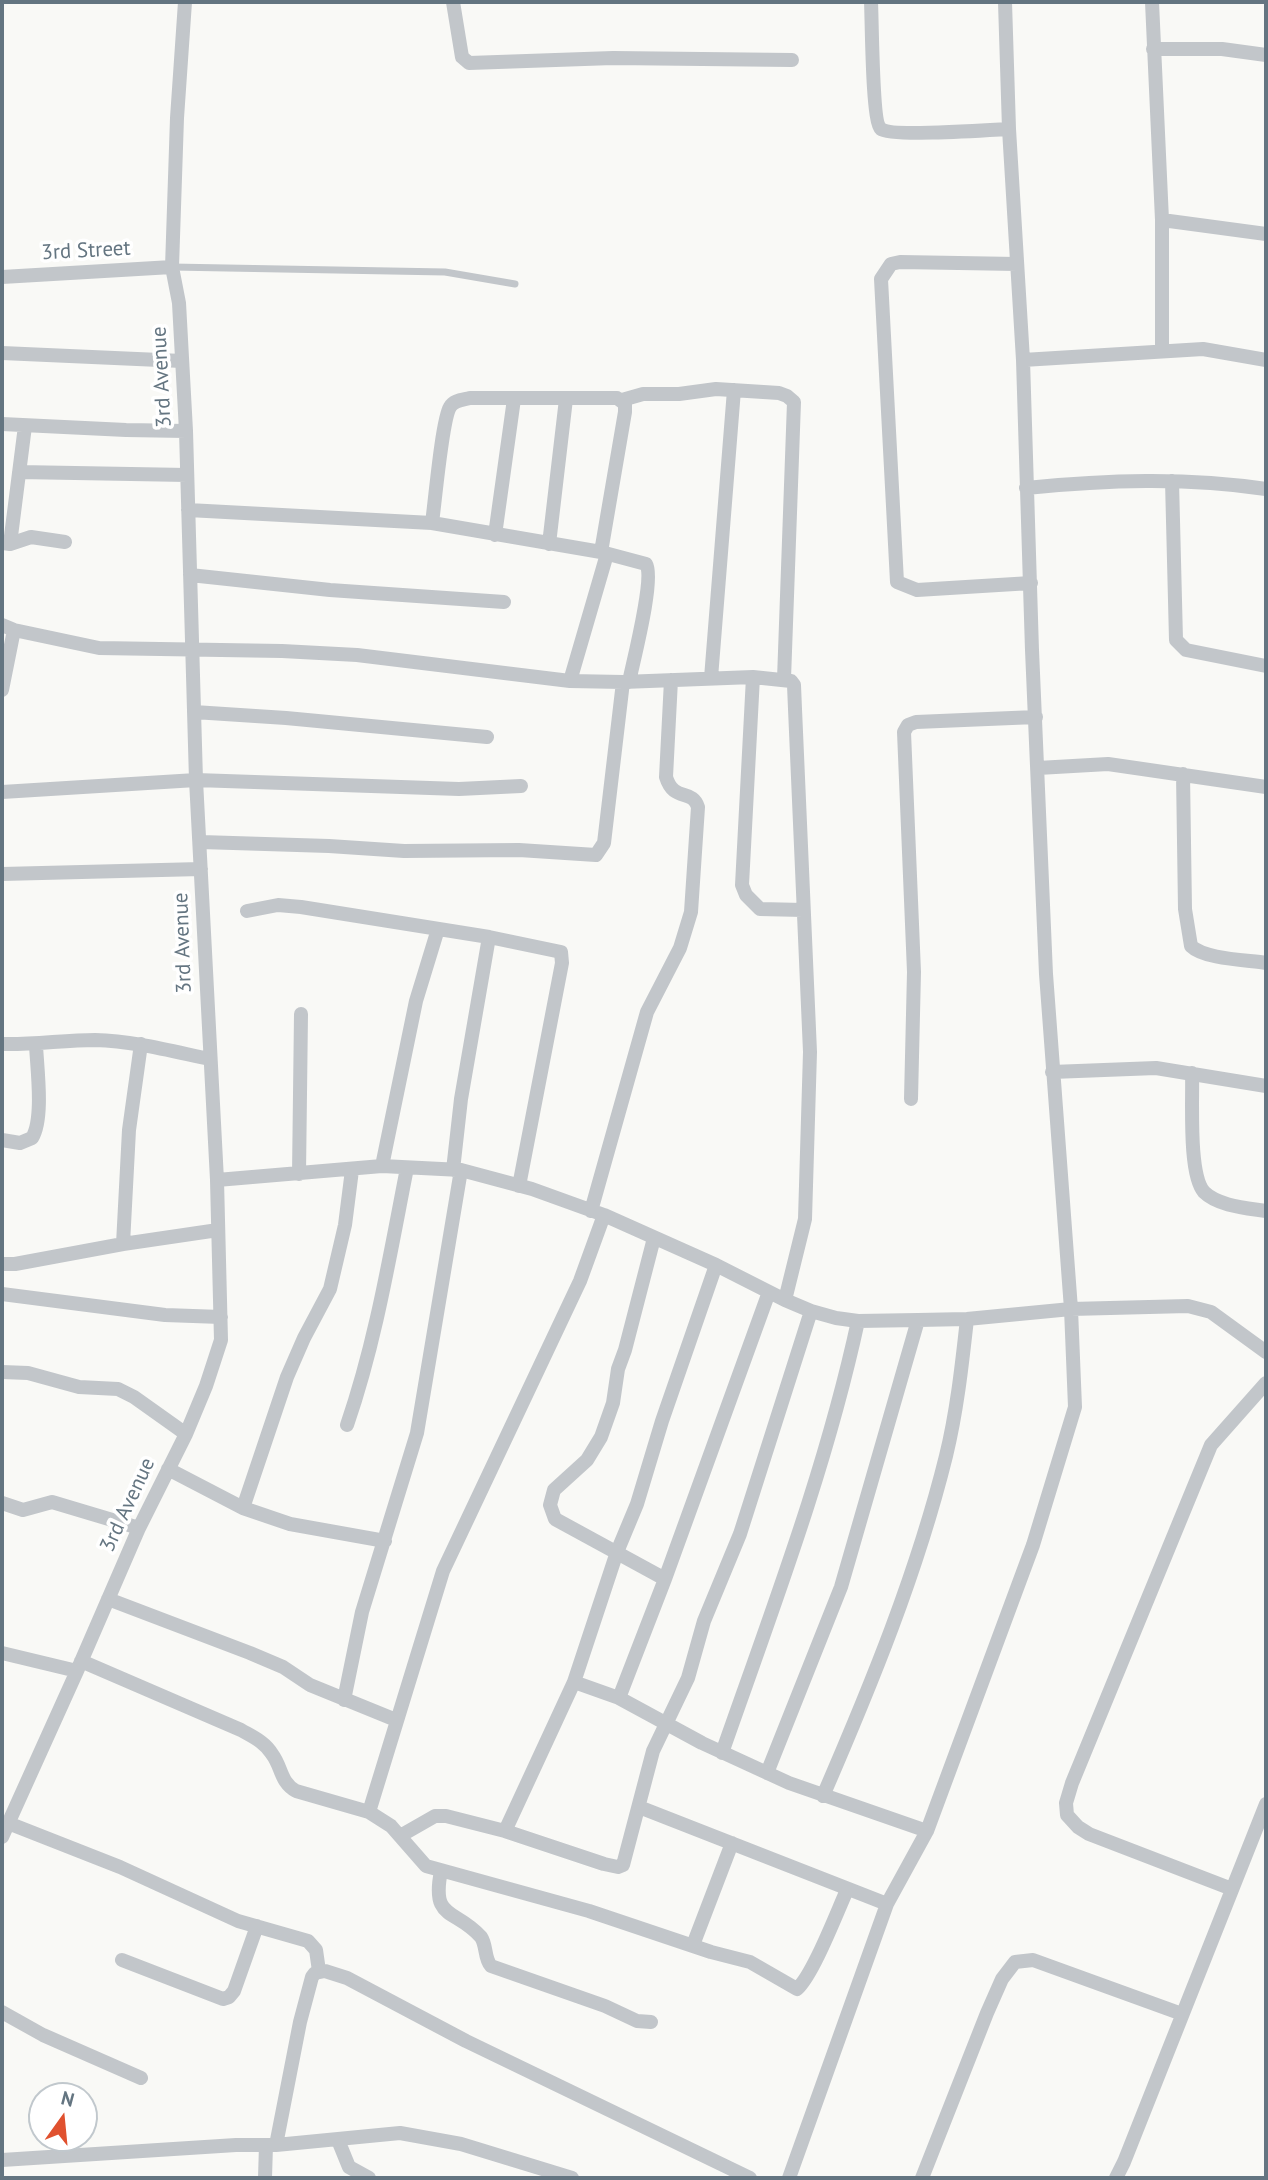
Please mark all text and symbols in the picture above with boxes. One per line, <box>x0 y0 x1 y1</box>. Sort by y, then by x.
street label: 3rd Street <box>41 236 131 266</box>
street label: 3rd Avenue <box>147 326 177 428</box>
street label: 3rd Avenue <box>169 892 197 994</box>
street label: 3rd Avenue <box>95 1454 161 1556</box>
north arrow <box>28 2082 98 2152</box>
text: N <box>59 2085 77 2112</box>

